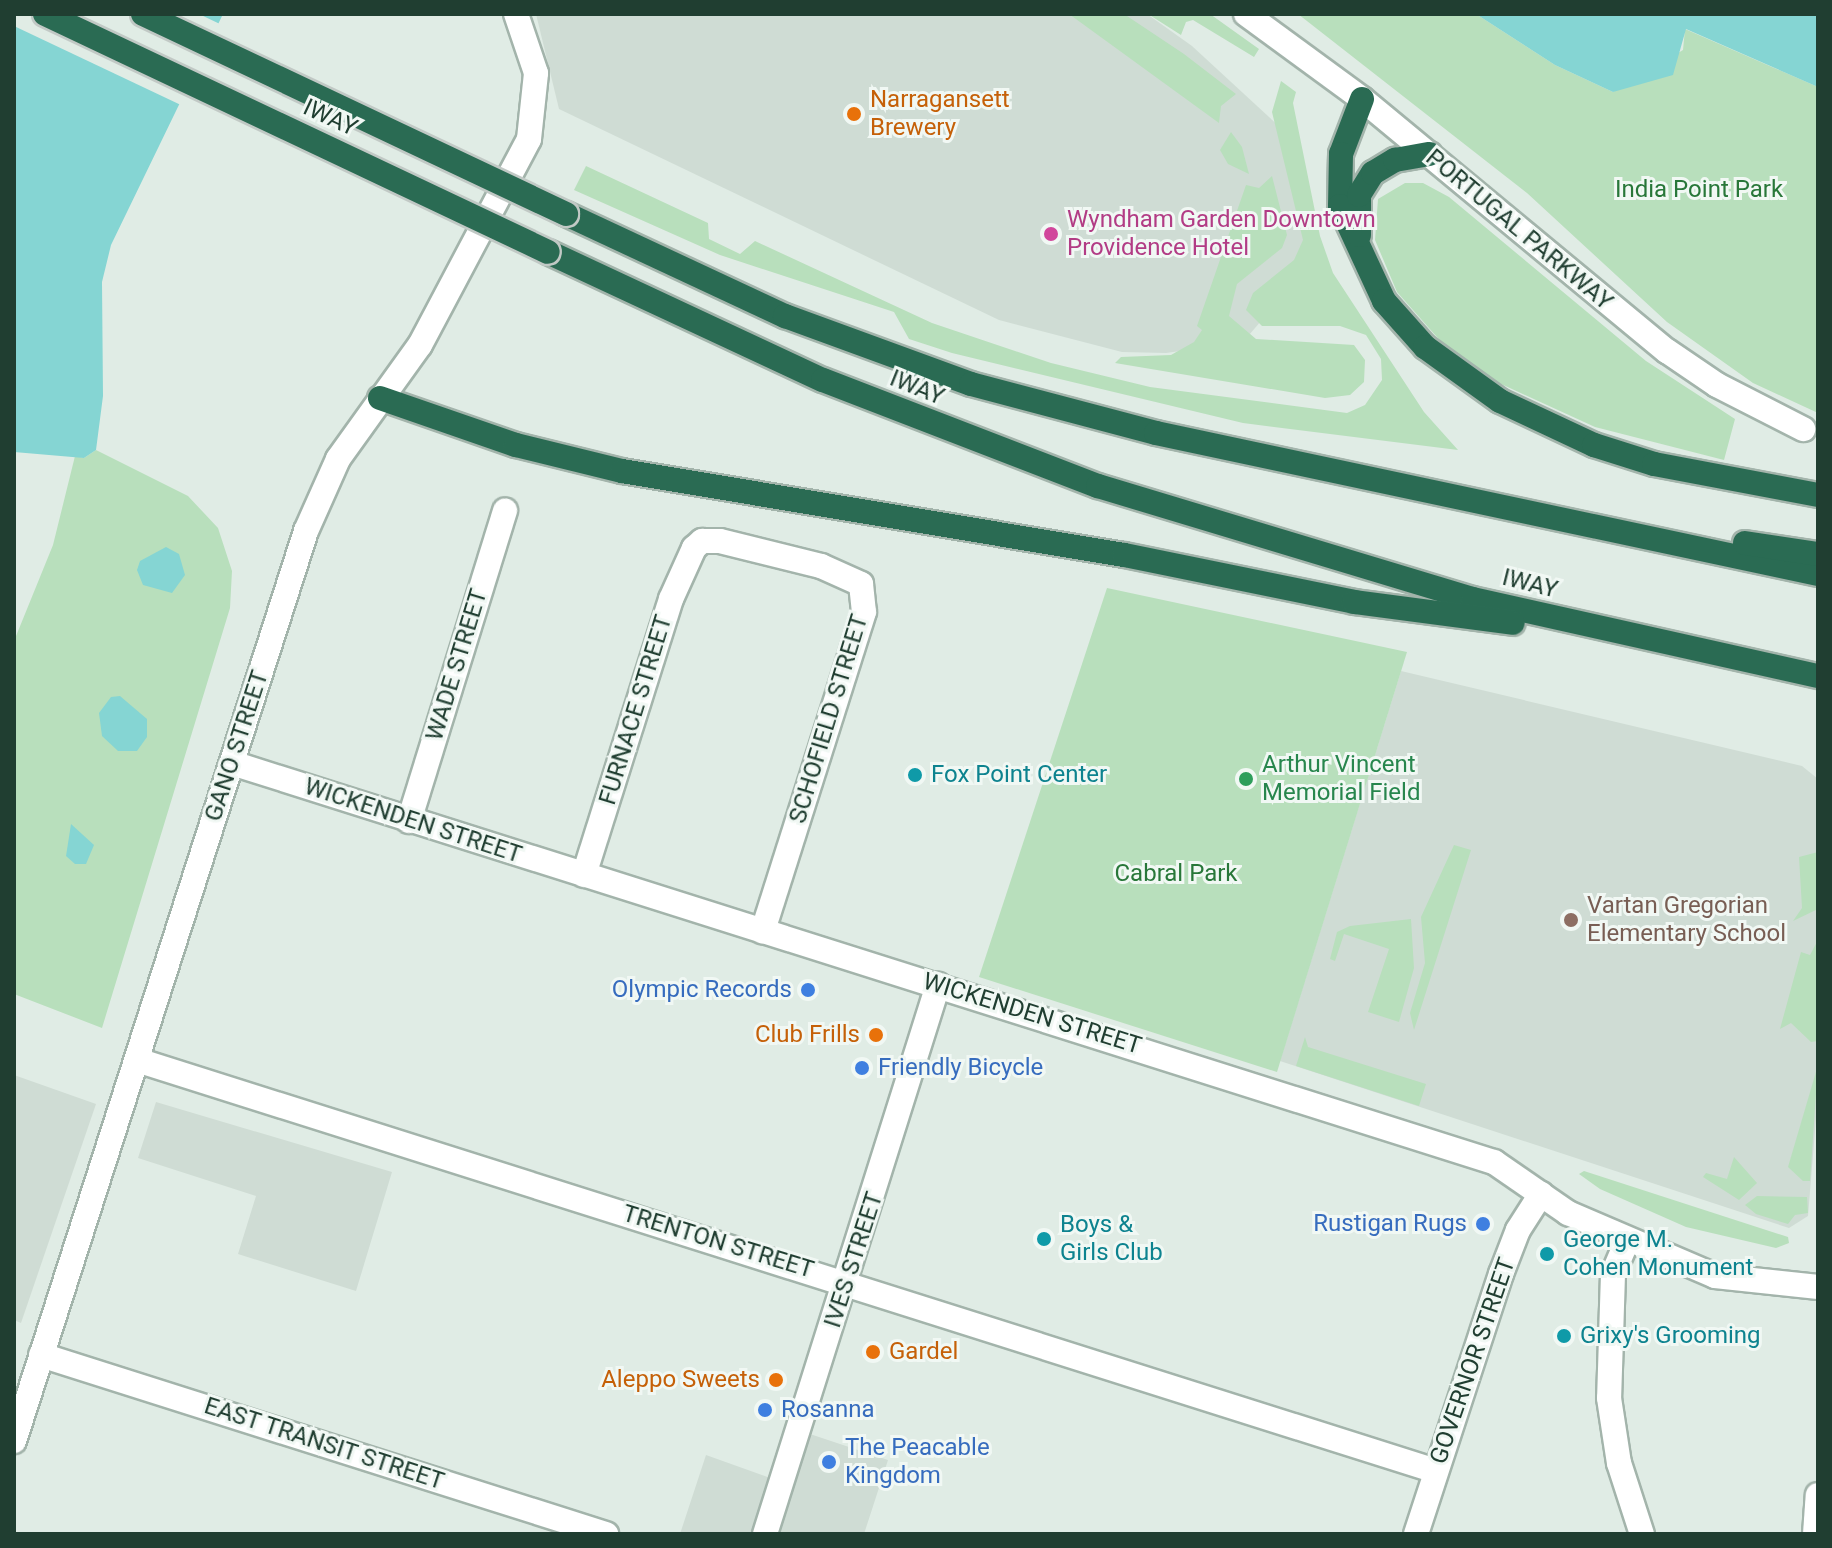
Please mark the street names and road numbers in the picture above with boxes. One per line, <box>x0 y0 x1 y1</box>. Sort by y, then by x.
street label: IWAY <box>298 93 362 143</box>
street label: PORTUGAL PARKWAY <box>1420 143 1618 317</box>
street label: IWAY <box>886 364 948 412</box>
street label: IWAY <box>1499 563 1561 605</box>
street label: WADE STREET <box>420 586 494 744</box>
street label: SCHOFIELD STREET <box>784 611 874 827</box>
street label: FURNACE STREET <box>593 612 679 808</box>
street label: GANO STREET <box>199 667 275 825</box>
street label: WICKENDEN STREET <box>301 772 525 870</box>
street label: WICKENDEN STREET <box>919 967 1145 1061</box>
street label: IVES STREET <box>819 1189 889 1331</box>
street label: TRENTON STREET <box>619 1199 817 1285</box>
street label: GOVERNOR STREET <box>1424 1254 1522 1468</box>
street label: EAST TRANSIT STREET <box>200 1391 448 1497</box>

